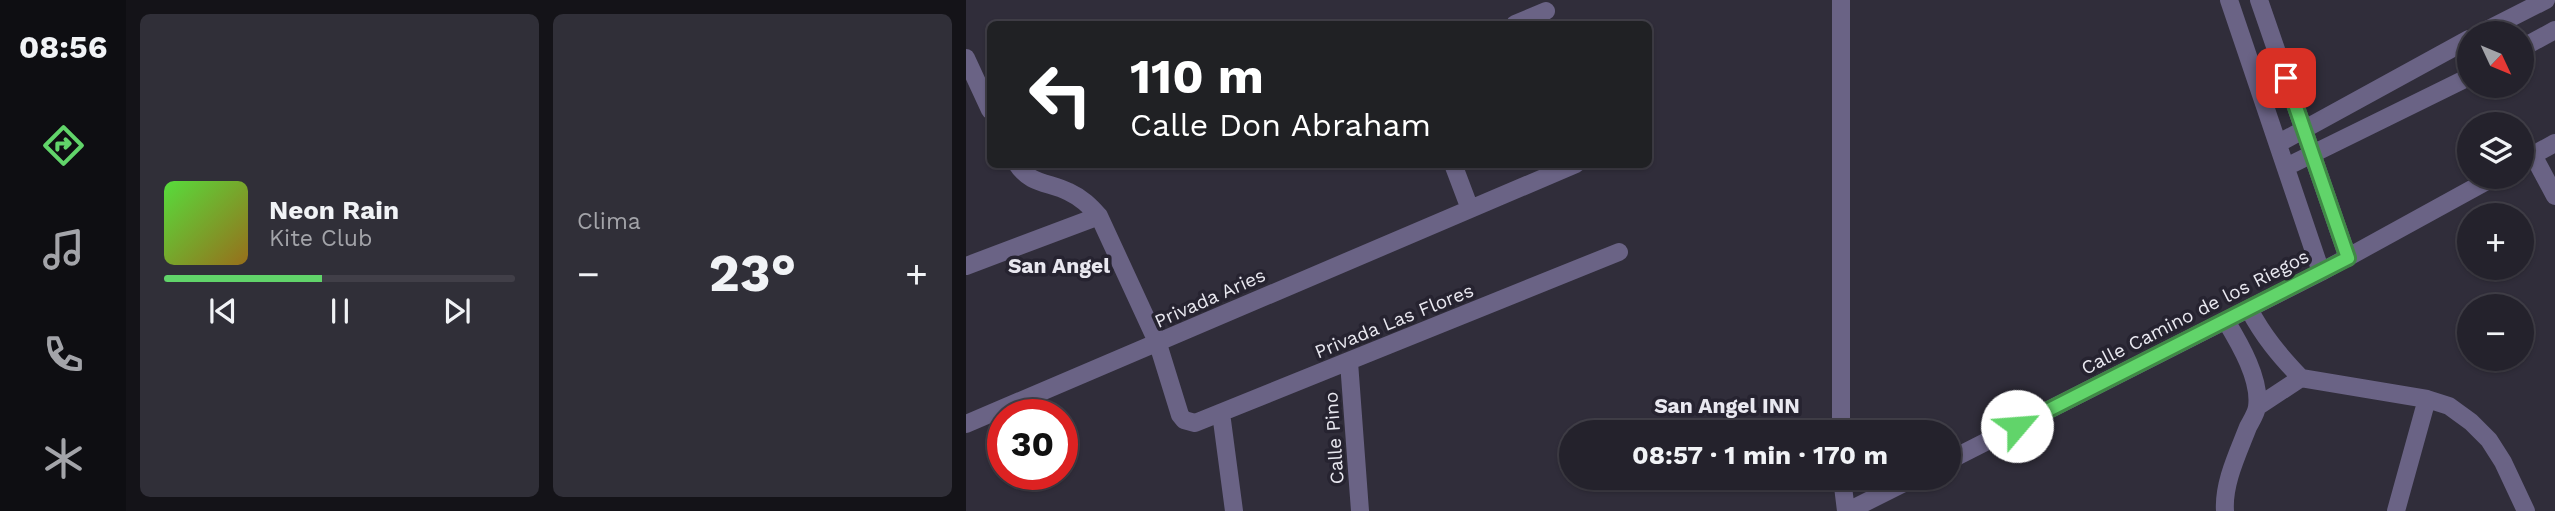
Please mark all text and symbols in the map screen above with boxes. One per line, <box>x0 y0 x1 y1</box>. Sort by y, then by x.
north arrow <box>2457 21 2534 98</box>
map controls <box>2457 21 2534 371</box>
text: 08:56 <box>19 28 107 66</box>
text: 110 m <box>1130 47 1264 105</box>
pin <box>2256 48 2316 108</box>
icon: left <box>1015 49 1106 140</box>
icon: arrive <box>2267 59 2305 97</box>
text: Calle Don Abraham <box>1130 106 1431 144</box>
button: layers <box>2457 112 2534 189</box>
icon: directions <box>39 121 88 170</box>
text: Neon Rain <box>269 195 399 225</box>
button: + <box>2457 203 2534 280</box>
text: Clima <box>577 208 641 235</box>
icon: music <box>39 225 88 274</box>
text: Kite Club <box>269 225 372 252</box>
text: 23° <box>709 243 796 304</box>
street label: Calle Camino de los Riegos <box>2077 244 2313 380</box>
text: − <box>577 252 600 296</box>
text: + <box>905 252 928 296</box>
district label: San Angel <box>1008 253 1110 278</box>
street label: Privada Aries <box>1151 263 1269 333</box>
street label: Privada Las Flores <box>1311 279 1477 363</box>
icon: previous <box>204 292 242 330</box>
icon: pause <box>321 292 359 330</box>
icon: next <box>438 292 476 330</box>
button: − <box>2457 294 2534 371</box>
icon: phone <box>39 330 88 379</box>
position arrow <box>1980 389 2054 463</box>
street label: Calle Pino <box>1319 391 1349 485</box>
district label: San Angel INN <box>1654 393 1800 418</box>
speed limit sign: 30 <box>987 399 1078 490</box>
icon: climate <box>39 434 88 483</box>
text: 08:57 · 1 min · 170 m <box>1632 440 1888 470</box>

